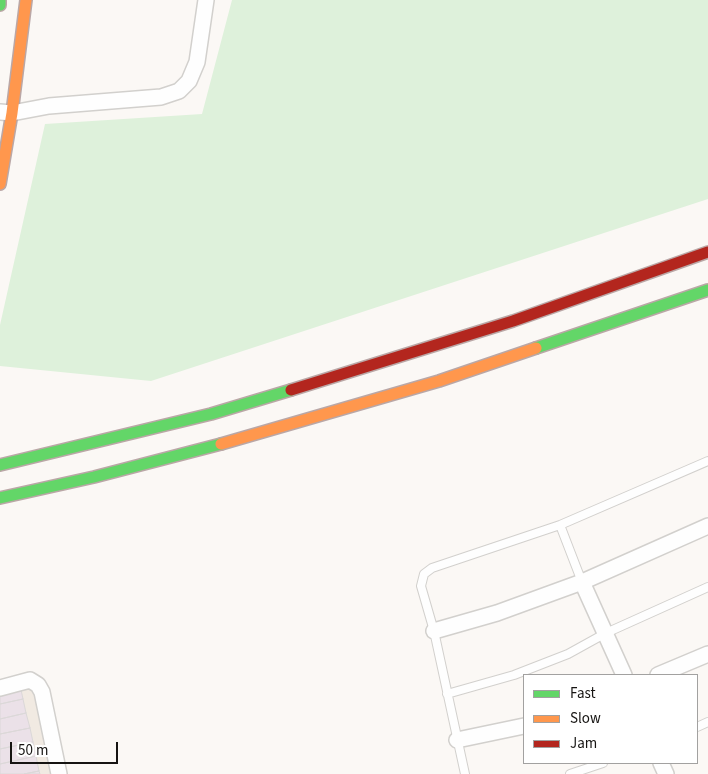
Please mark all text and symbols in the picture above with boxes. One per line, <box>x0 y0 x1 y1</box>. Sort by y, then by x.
legend <box>523 674 698 764</box>
text: Fast <box>570 683 596 704</box>
text: Slow <box>570 708 601 729</box>
scale bar <box>12 732 120 764</box>
text: Jam <box>570 733 597 754</box>
text: 50 m <box>18 740 48 761</box>

